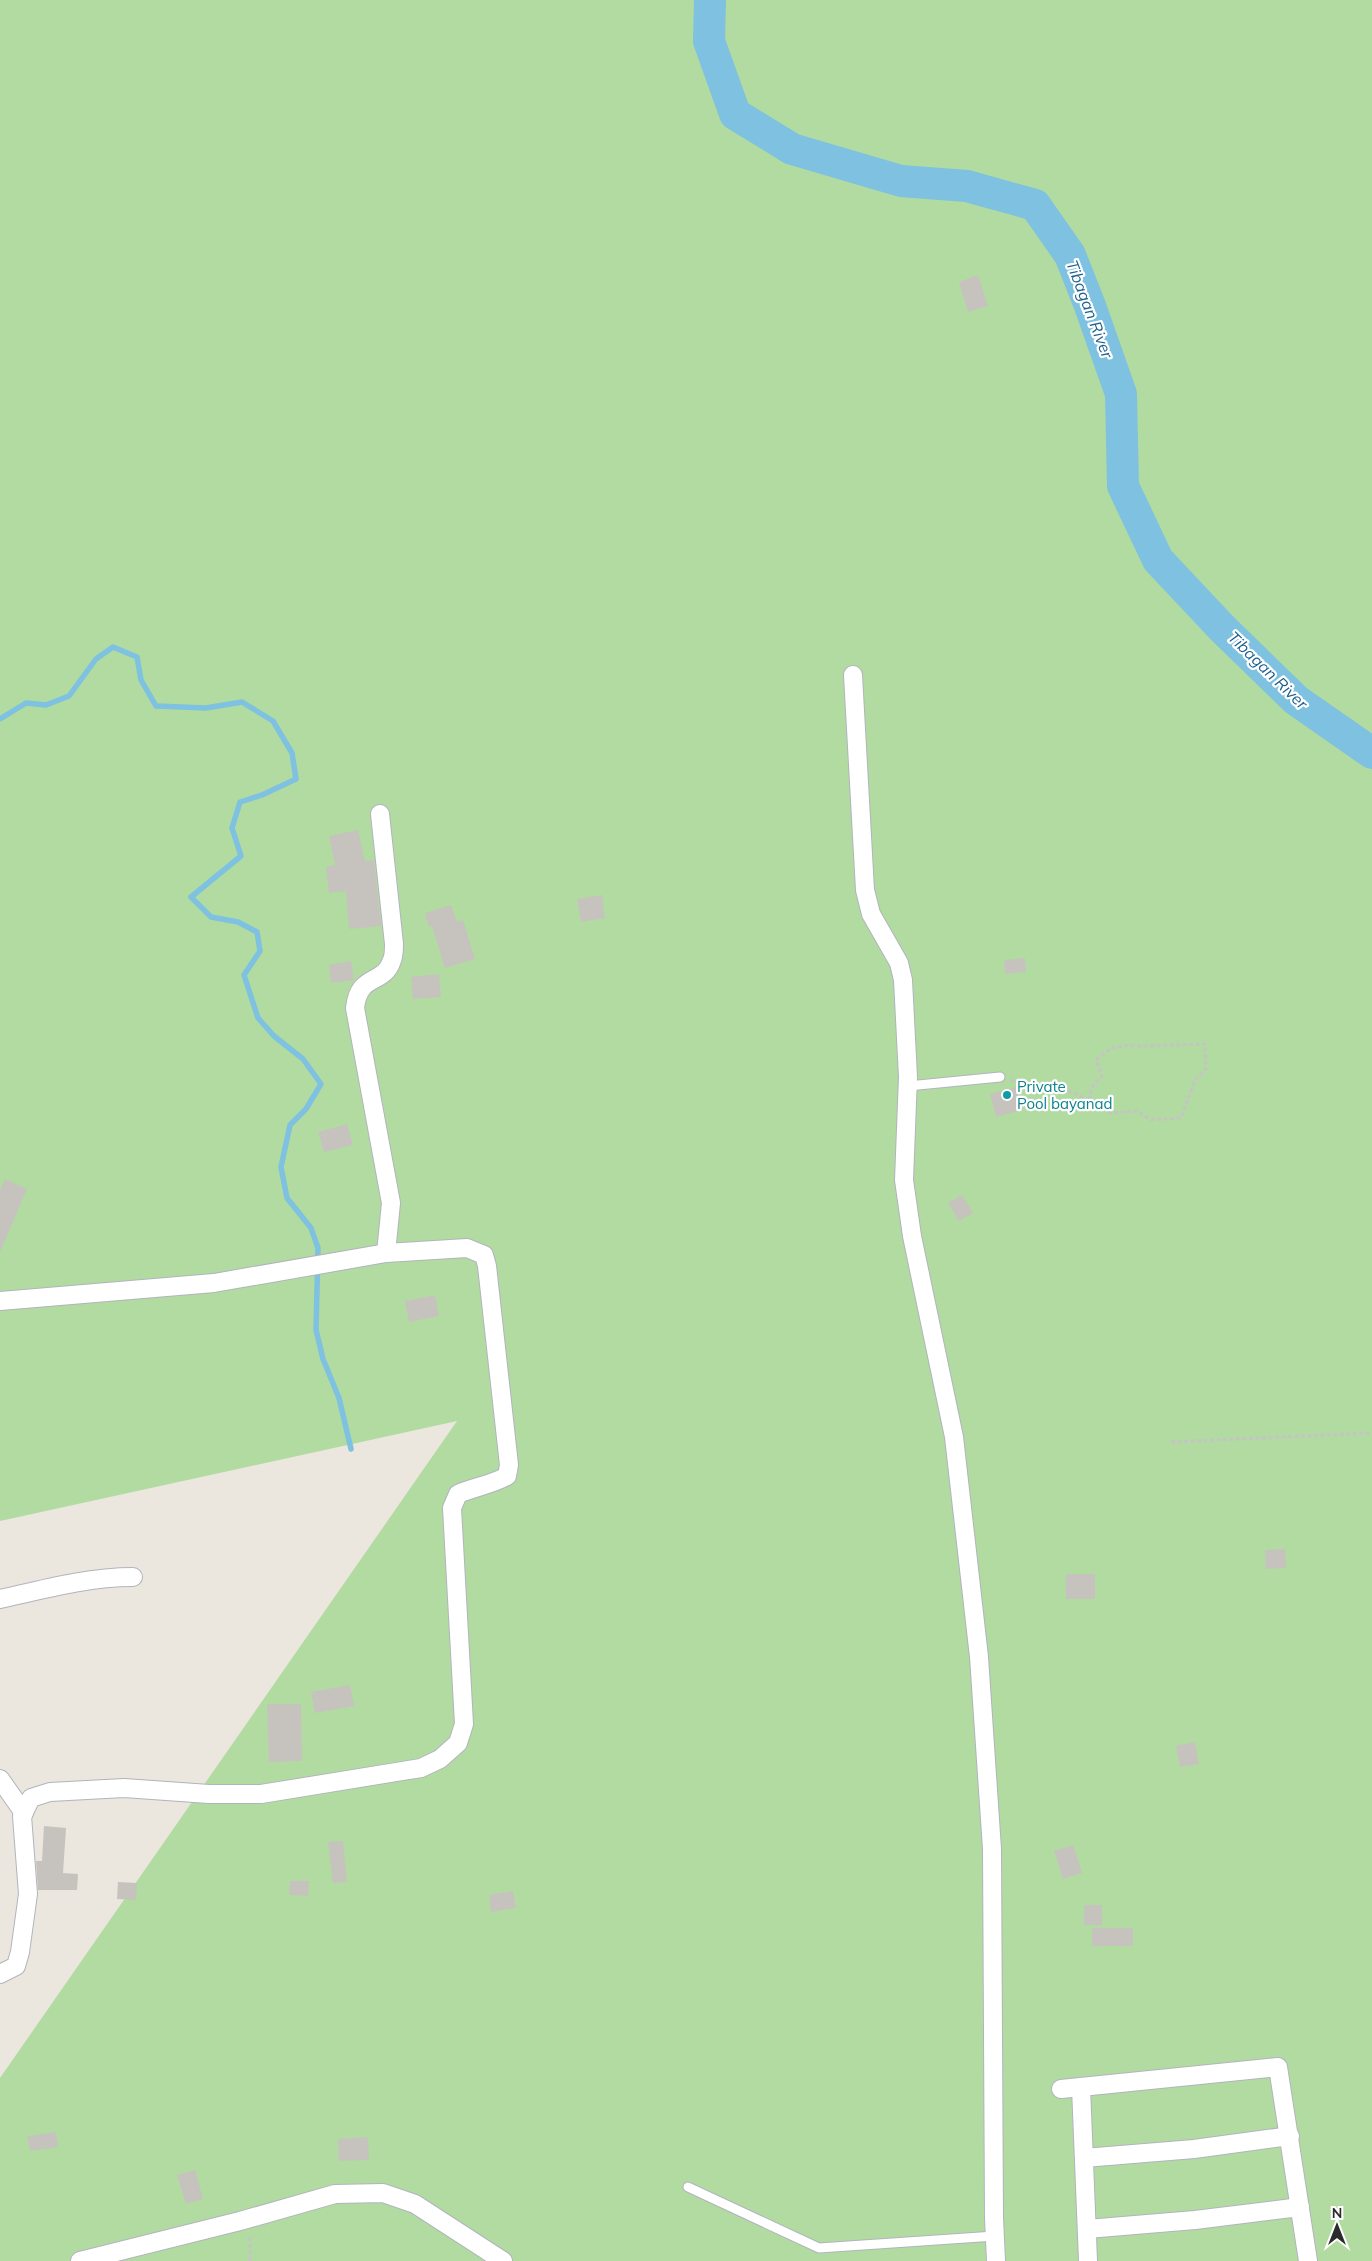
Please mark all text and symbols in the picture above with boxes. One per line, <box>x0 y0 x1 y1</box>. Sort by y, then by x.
water label: Tibagan River <box>1062 257 1118 362</box>
water label: Tibagan River <box>1224 627 1313 714</box>
place label: Private Pool bayanad <box>1017 1077 1113 1113</box>
marker: Private Pool bayanad <box>1001 1089 1013 1101</box>
north arrow <box>1312 2201 1362 2251</box>
text: N <box>1332 2204 1342 2222</box>

